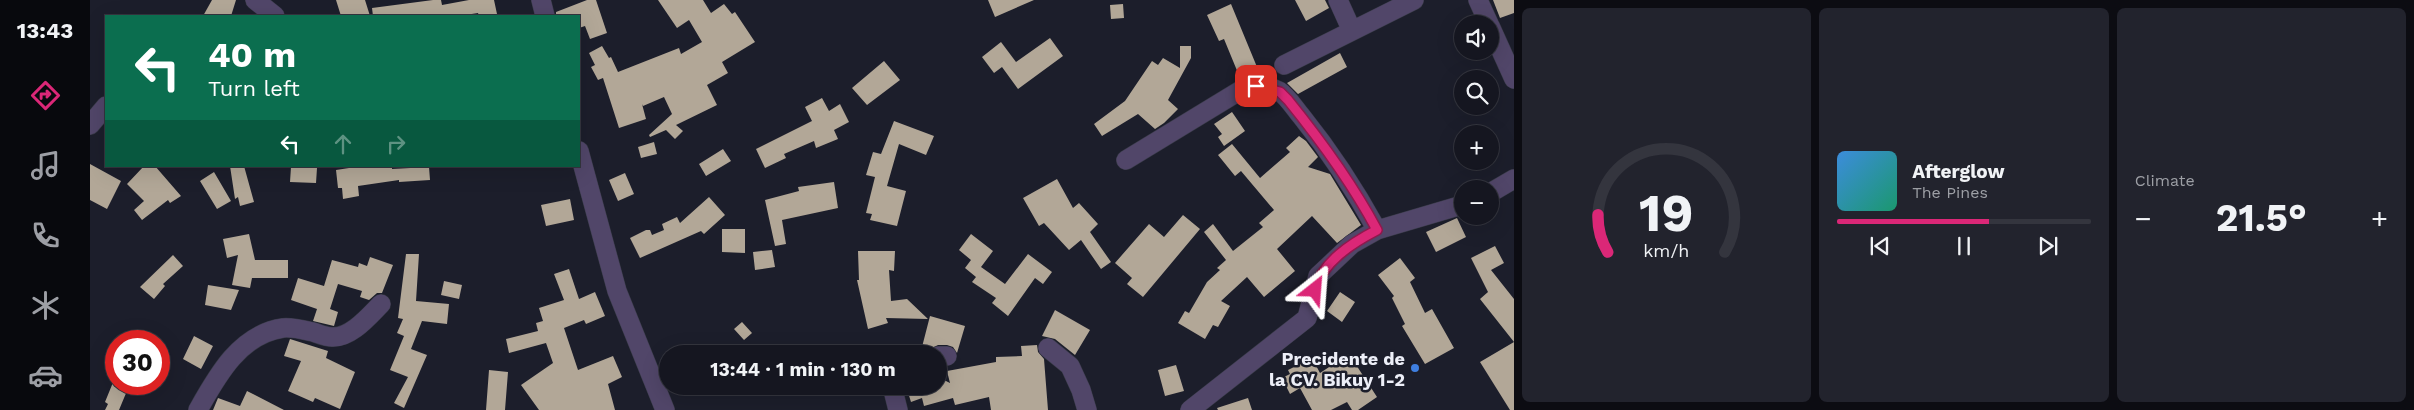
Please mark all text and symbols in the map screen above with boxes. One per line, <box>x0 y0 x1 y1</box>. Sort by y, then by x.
map controls <box>1454 15 1499 225</box>
button: sound <box>1454 15 1499 60</box>
text: 13:43 <box>17 18 73 43</box>
text: 40 m <box>208 34 296 76</box>
icon: left <box>125 35 190 100</box>
pin <box>1235 65 1277 107</box>
button: search <box>1454 70 1499 115</box>
icon: arrive <box>1242 72 1270 100</box>
text: Turn left <box>208 76 300 101</box>
icon: directions <box>28 78 63 113</box>
button: + <box>1454 125 1499 170</box>
icon: left <box>276 130 304 158</box>
icon: ahead <box>329 130 357 158</box>
icon: right <box>382 130 410 158</box>
icon: music <box>28 148 63 183</box>
text: Afterglow <box>1912 160 2005 183</box>
text: Climate <box>2135 171 2195 190</box>
button: − <box>1454 180 1499 225</box>
text: 19 <box>1639 183 1694 244</box>
text: The Pines <box>1912 183 1988 202</box>
text: 21.5° <box>2216 196 2307 240</box>
text: − <box>2135 202 2152 235</box>
text: + <box>2371 202 2388 235</box>
icon: phone <box>28 218 63 253</box>
icon: previous <box>1866 232 1894 260</box>
icon: pause <box>1950 232 1978 260</box>
icon: next <box>2034 232 2062 260</box>
text: km/h <box>1644 240 1690 261</box>
position arrow <box>1288 263 1340 315</box>
icon: climate <box>28 288 63 323</box>
speed limit sign: 30 <box>105 330 170 395</box>
place label: Precidente de la CV. Bikuy 1-2 <box>1269 348 1405 390</box>
icon: car <box>28 358 63 393</box>
text: 13:44 · 1 min · 130 m <box>710 358 896 381</box>
marker: Precidente de la CV. Bikuy 1-2 <box>1409 362 1421 374</box>

